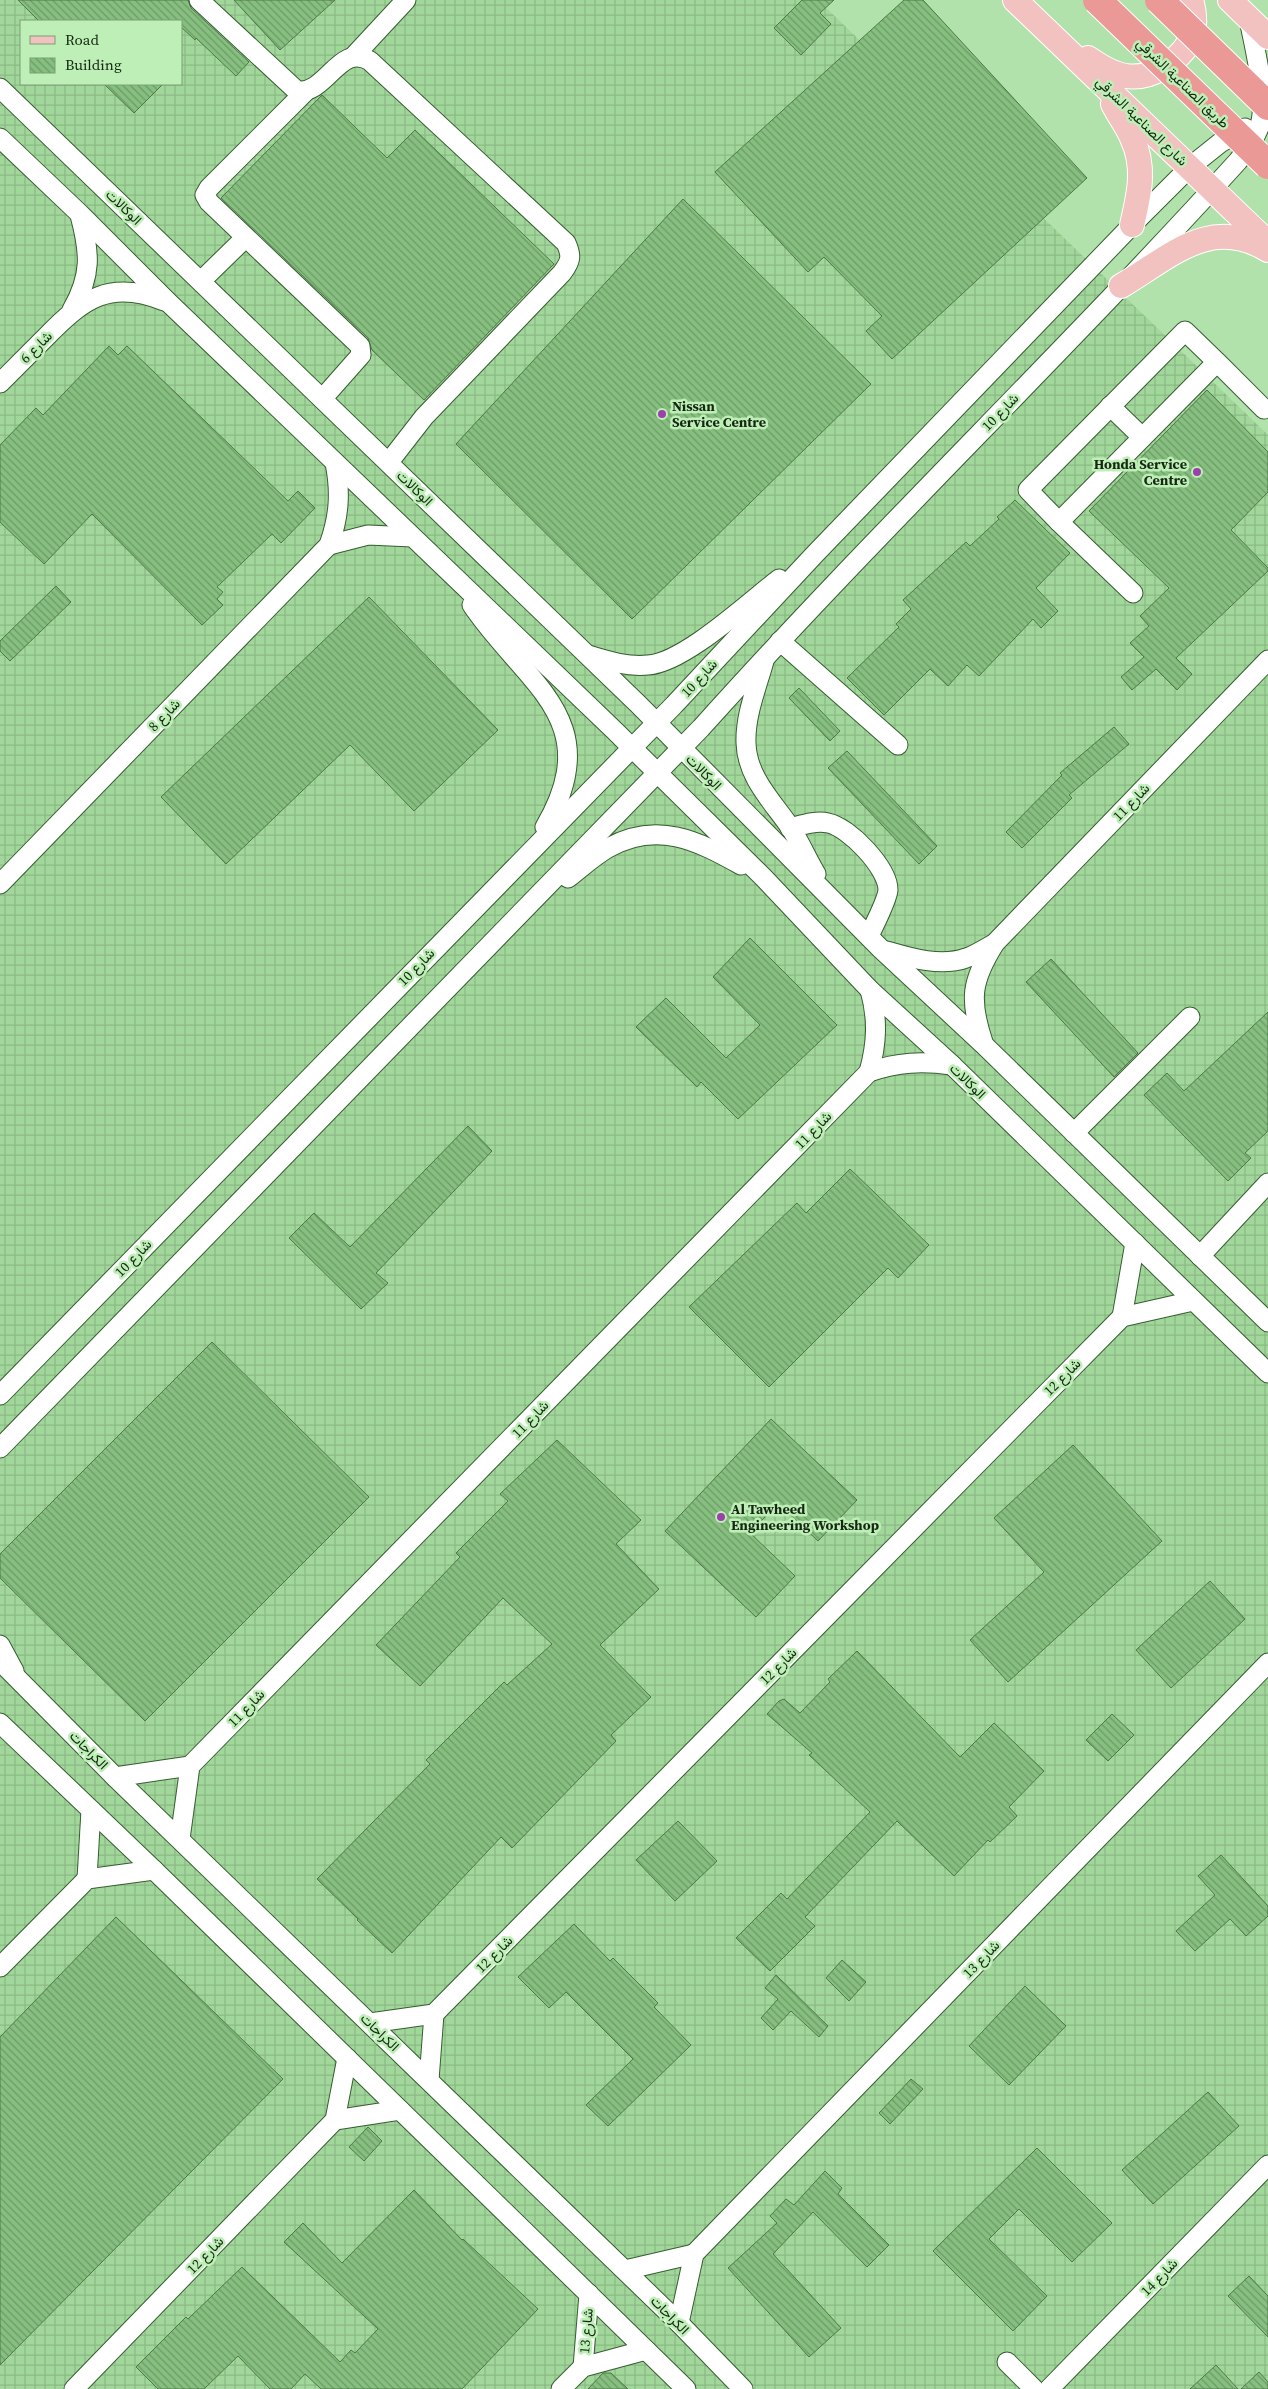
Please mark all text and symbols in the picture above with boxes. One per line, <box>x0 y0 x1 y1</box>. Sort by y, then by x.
legend <box>20 20 182 85</box>
text: Road <box>65 29 99 50</box>
street label: طريق الصناعية الشرقي <box>1131 33 1234 134</box>
text: Building <box>65 54 122 75</box>
street label: شارع الصناعية الشرقي <box>1090 72 1192 172</box>
street label: الوكالات <box>101 185 147 229</box>
street label: شارع 6 <box>15 326 57 368</box>
street label: شارع 10 <box>977 389 1024 436</box>
place label: Nissan Service Centre <box>672 396 766 432</box>
marker: Nissan Service Centre <box>656 408 668 420</box>
place label: Honda Service Centre <box>1094 454 1187 490</box>
street label: الوكالات <box>392 466 438 510</box>
marker: Honda Service Centre <box>1191 466 1203 478</box>
street label: شارع 10 <box>676 655 723 702</box>
street label: شارع 8 <box>143 694 185 736</box>
street label: الوكالات <box>682 750 726 794</box>
street label: شارع 11 <box>1108 779 1155 826</box>
street label: شارع 10 <box>393 944 440 991</box>
street label: الوكالات <box>945 1059 991 1103</box>
street label: شارع 11 <box>790 1107 837 1154</box>
street label: شارع 10 <box>110 1235 157 1282</box>
street label: شارع 12 <box>1039 1354 1086 1401</box>
street label: شارع 11 <box>507 1396 554 1443</box>
place label: Al Tawheed Engineering Workshop <box>731 1499 880 1535</box>
marker: Al Tawheed Engineering Workshop <box>715 1511 727 1523</box>
street label: شارع 12 <box>755 1643 802 1690</box>
street label: شارع 11 <box>223 1685 270 1732</box>
street label: الكراجات <box>65 1726 113 1774</box>
street label: شارع 12 <box>471 1931 518 1978</box>
street label: شارع 13 <box>958 1936 1005 1983</box>
street label: الكراجات <box>356 2008 404 2056</box>
street label: شارع 12 <box>182 2232 229 2279</box>
street label: شارع 14 <box>1136 2254 1183 2301</box>
street label: الكراجات <box>646 2291 694 2339</box>
street label: شارع 13 <box>574 2308 599 2355</box>

